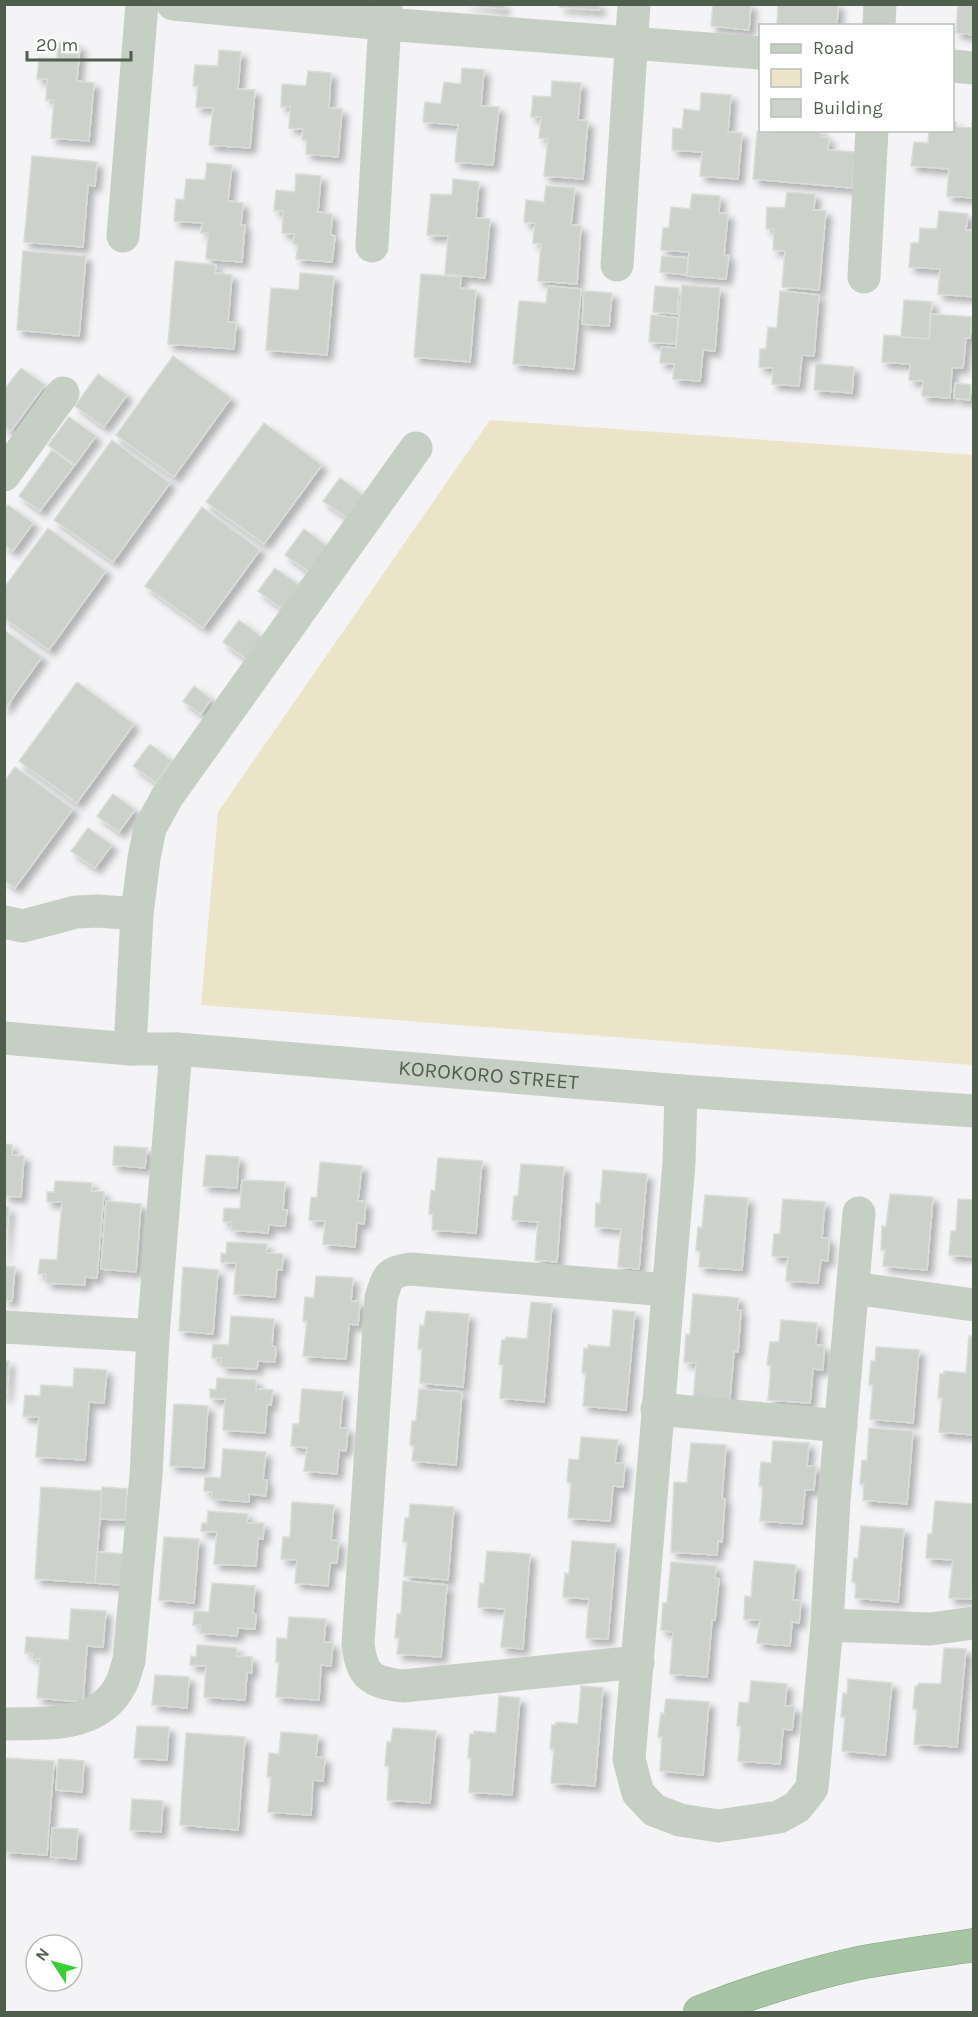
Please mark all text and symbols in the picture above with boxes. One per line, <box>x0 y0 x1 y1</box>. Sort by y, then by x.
scale bar <box>27 24 130 62</box>
legend <box>759 24 954 132</box>
text: 20 m <box>36 34 78 56</box>
text: Road <box>813 37 854 59</box>
text: Park <box>813 67 850 89</box>
text: Building <box>813 97 883 119</box>
street label: KOROKORO STREET <box>397 1056 580 1094</box>
north arrow <box>24 1933 84 1993</box>
text: N <box>31 1944 53 1965</box>

